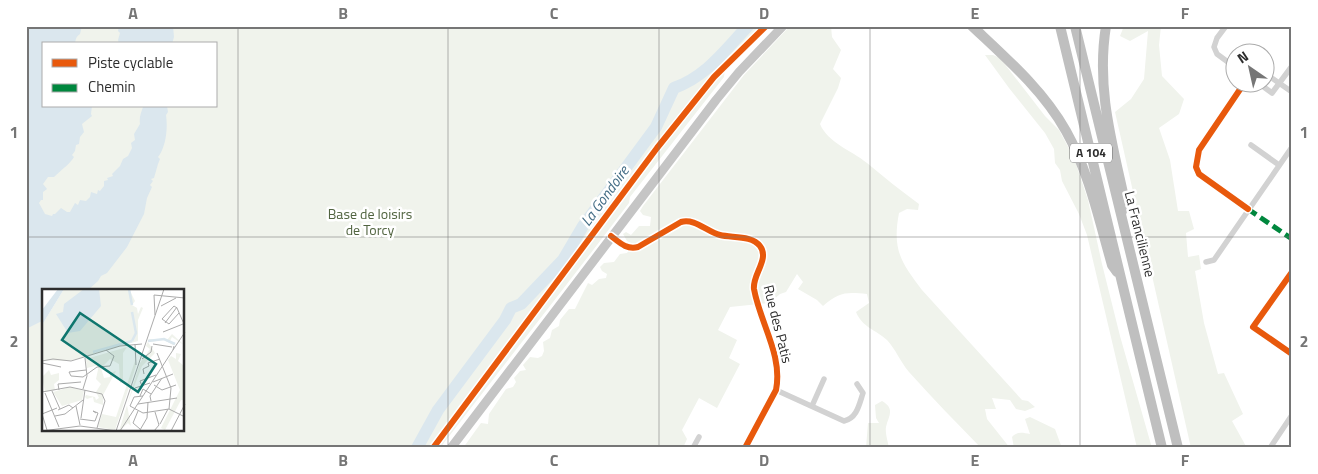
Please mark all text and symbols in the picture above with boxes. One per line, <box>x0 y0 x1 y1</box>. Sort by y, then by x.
text: A <box>128 1 138 25</box>
text: B <box>338 1 348 25</box>
text: C <box>550 1 559 25</box>
text: D <box>759 1 769 25</box>
text: E <box>971 1 980 25</box>
text: F <box>1181 1 1190 25</box>
legend <box>42 42 218 108</box>
north arrow <box>1226 42 1276 92</box>
text: N <box>1233 45 1252 68</box>
text: Piste cyclable <box>88 51 173 74</box>
text: Chemin <box>88 75 136 98</box>
text: 1 <box>10 120 18 144</box>
text: 1 <box>1300 120 1308 144</box>
road number: A 104 <box>1070 144 1112 162</box>
water label: La Gondoire <box>575 160 635 231</box>
street label: La Francilienne <box>1120 189 1161 279</box>
park label: Base de loisirs de Torcy <box>328 203 412 240</box>
street label: Rue des Patis <box>759 283 798 365</box>
inset map <box>42 289 185 432</box>
text: 2 <box>10 329 18 353</box>
text: 2 <box>1300 329 1308 353</box>
text: A <box>128 448 138 472</box>
text: B <box>338 448 348 472</box>
text: C <box>550 448 559 472</box>
text: D <box>759 448 769 472</box>
text: E <box>971 448 980 472</box>
text: F <box>1181 448 1190 472</box>

